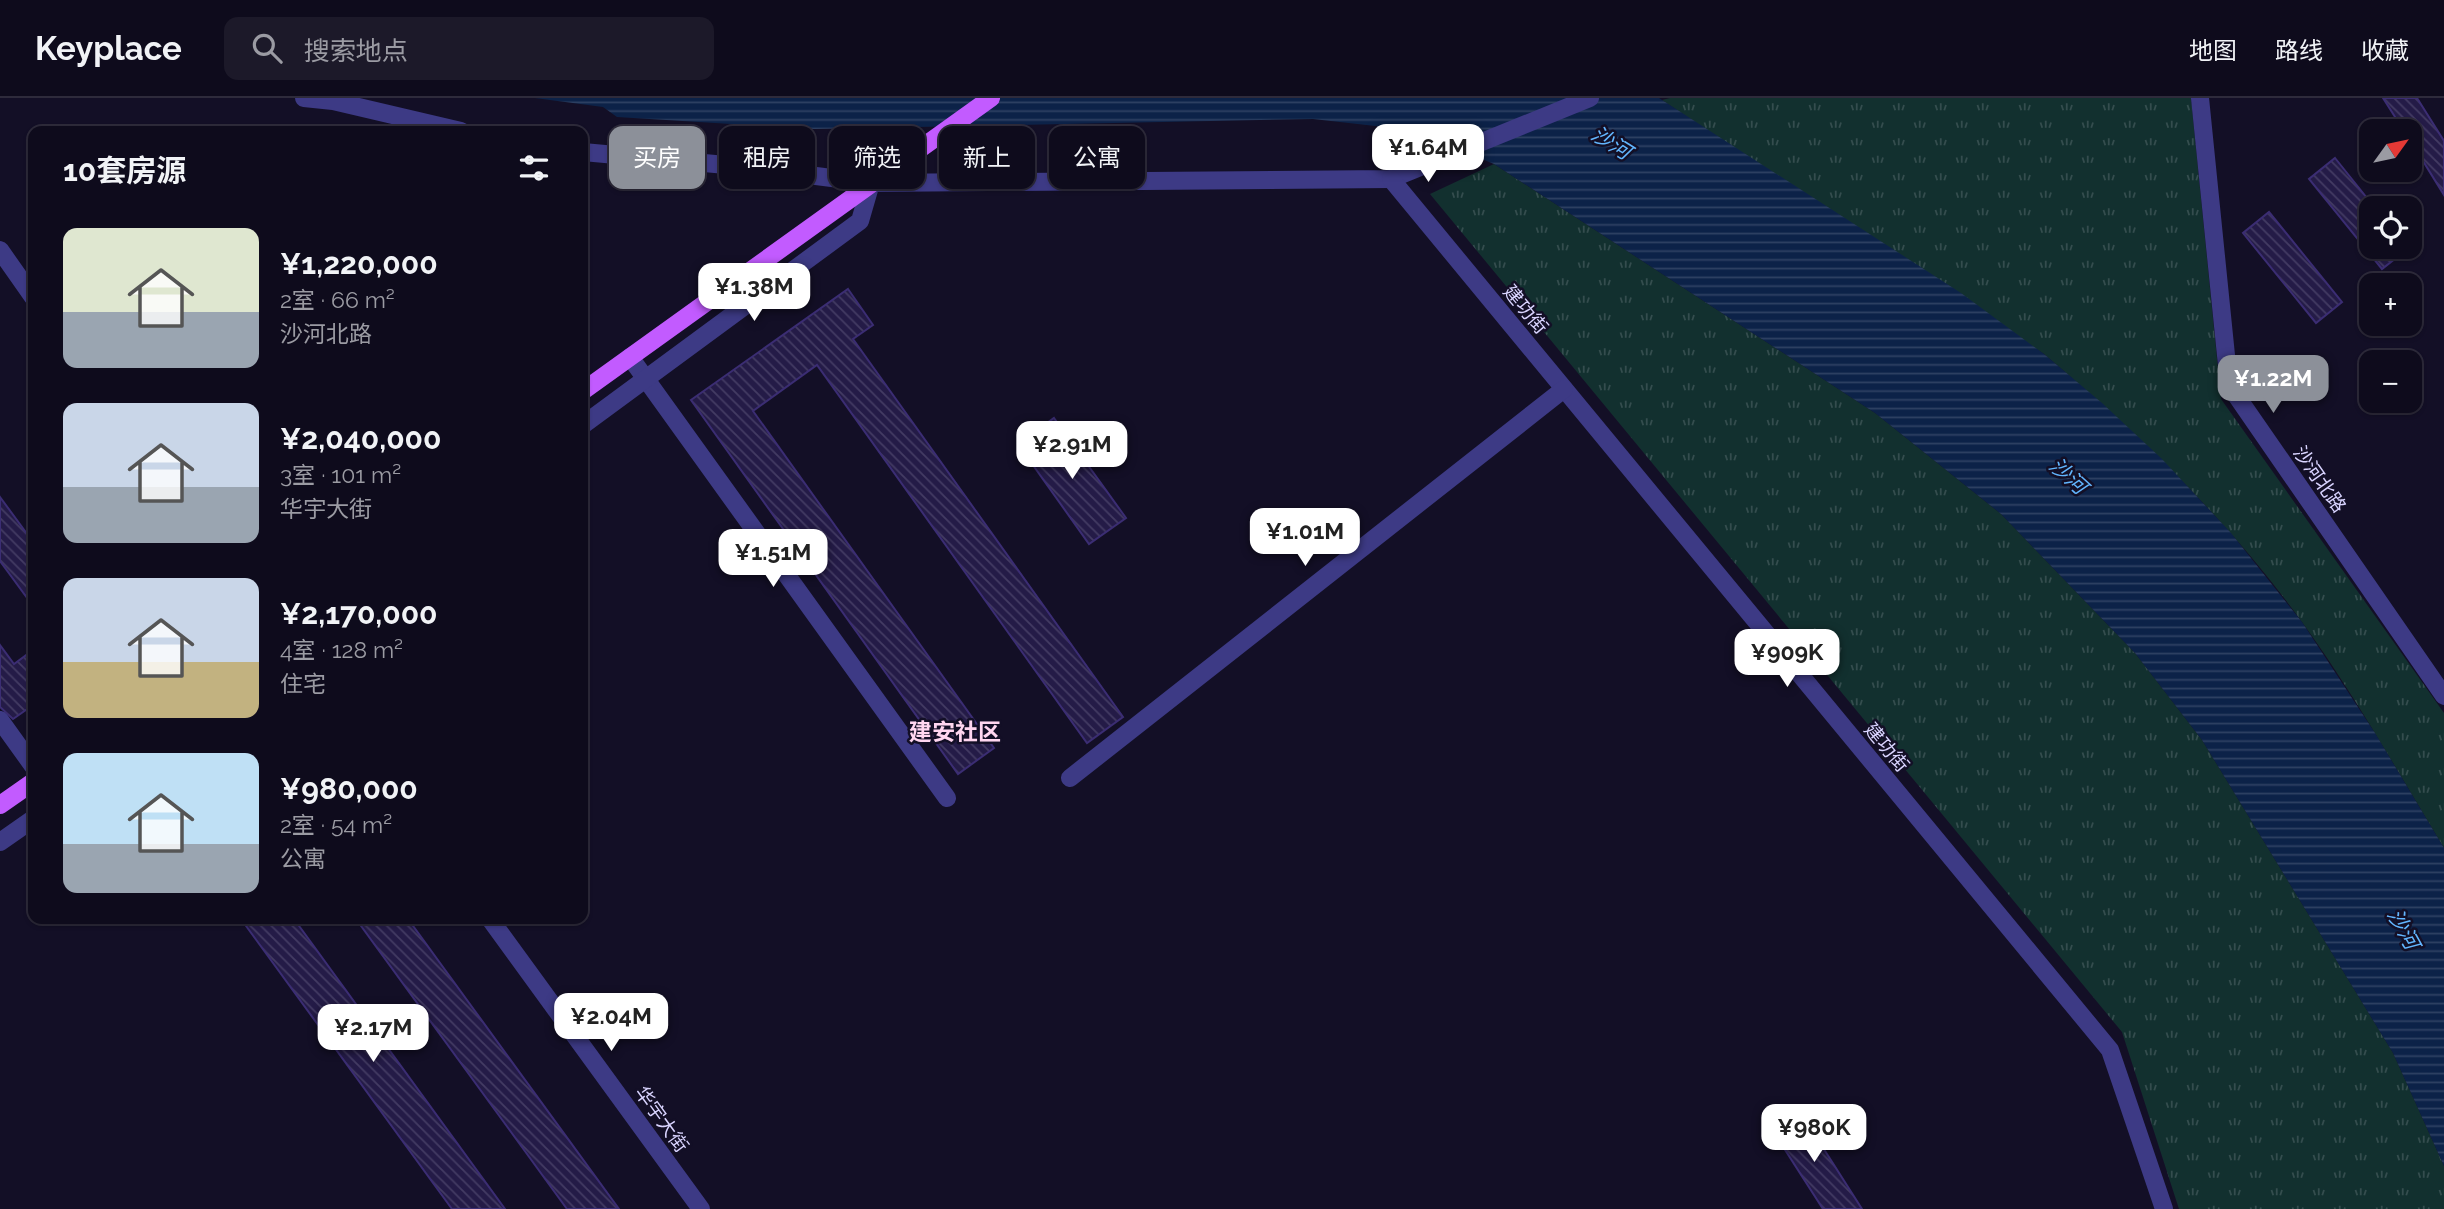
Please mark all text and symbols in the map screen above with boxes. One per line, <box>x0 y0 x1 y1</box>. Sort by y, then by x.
search box <box>224 17 714 80</box>
text: Keyplace <box>35 29 182 68</box>
icon: search <box>248 29 286 67</box>
text: 搜索地点 <box>304 36 408 66</box>
text: 地图 <box>2189 36 2237 65</box>
text: 路线 <box>2275 36 2323 65</box>
text: 收藏 <box>2361 36 2409 65</box>
north arrow <box>2359 119 2422 182</box>
map controls <box>2359 119 2422 413</box>
water label: 沙河 <box>1587 121 1639 166</box>
pin: ¥1.64M <box>1371 125 1485 184</box>
chip: 买房 <box>609 126 705 189</box>
chip: 租房 <box>719 126 815 189</box>
chip: 筛选 <box>829 126 925 189</box>
chip: 新上 <box>939 126 1035 189</box>
chip: 公寓 <box>1049 126 1145 189</box>
text: ¥1.64M <box>1388 133 1468 160</box>
icon: filters <box>515 149 553 187</box>
text: 10套房源 <box>63 153 186 188</box>
button: locate <box>2359 196 2422 259</box>
text: ¥1,220,000 <box>280 246 438 281</box>
icon: home <box>119 256 203 340</box>
pin: ¥1.38M <box>697 264 811 323</box>
text: ¥1.38M <box>714 272 794 299</box>
button: + <box>2359 273 2422 336</box>
street label: 建功街 <box>1499 280 1553 338</box>
text: 2室 · 66 m² <box>280 286 395 313</box>
text: 沙河北路 <box>280 320 372 347</box>
button: − <box>2359 350 2422 413</box>
pin: ¥1.22M <box>2216 356 2330 415</box>
text: ¥1.22M <box>2234 364 2312 391</box>
text: ¥2,040,000 <box>280 421 441 456</box>
pin: ¥2.91M <box>1015 422 1129 481</box>
text: ¥2.91M <box>1032 430 1112 457</box>
icon: home <box>119 431 203 515</box>
street label: 沙河北路 <box>2289 442 2351 516</box>
water label: 沙河 <box>2044 452 2095 502</box>
text: 3室 · 101 m² <box>280 461 401 488</box>
text: 华宇大街 <box>280 495 372 522</box>
pin: ¥1.01M <box>1248 508 1362 568</box>
text: ¥1.01M <box>1266 517 1344 544</box>
pin: ¥1.51M <box>716 530 830 589</box>
text: ¥1.51M <box>735 538 811 565</box>
text: ¥2,170,000 <box>280 596 438 631</box>
icon: home <box>119 606 203 690</box>
pin: ¥909K <box>1738 630 1836 689</box>
text: 4室 · 128 m² <box>280 636 403 663</box>
text: ¥909K <box>1751 638 1823 665</box>
text: 住宅 <box>280 670 326 697</box>
district label: 建安社区 <box>909 718 1001 745</box>
street label: 建功街 <box>1860 718 1914 776</box>
text: ¥980,000 <box>280 771 418 806</box>
icon: home <box>119 781 203 865</box>
text: 2室 · 54 m² <box>280 811 392 838</box>
text: 公寓 <box>280 845 326 872</box>
water label: 沙河 <box>2382 904 2426 957</box>
pin: ¥2.04M <box>554 993 668 1053</box>
text: ¥2.04M <box>570 1002 652 1029</box>
pin: ¥2.17M <box>316 1004 430 1064</box>
text: ¥2.17M <box>334 1013 412 1040</box>
street label: 华宇大街 <box>631 1082 693 1156</box>
pin: ¥980K <box>1765 1104 1863 1164</box>
text: ¥980K <box>1777 1113 1851 1140</box>

